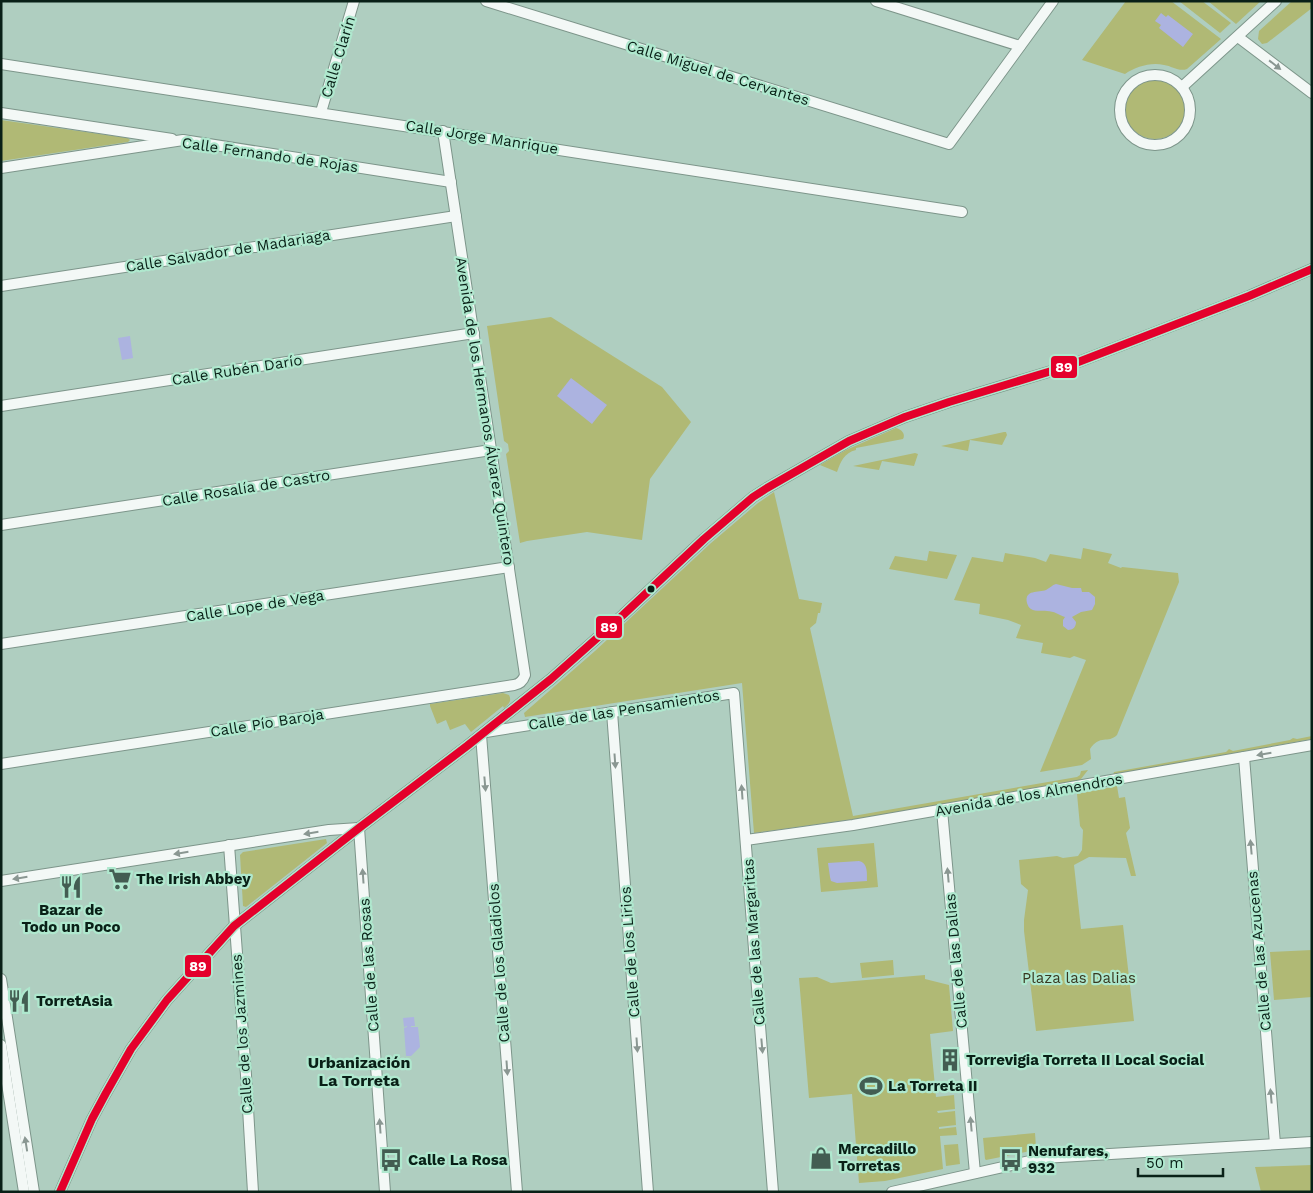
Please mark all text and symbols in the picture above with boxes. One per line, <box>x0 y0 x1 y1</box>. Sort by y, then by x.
street label: Calle Clarín <box>317 14 359 100</box>
street label: Calle Miguel de Cervantes <box>625 37 812 109</box>
one-way arrow <box>1268 60 1282 70</box>
street label: Calle Jorge Manrique <box>404 116 560 158</box>
street label: Calle Fernando de Rojas <box>181 134 359 176</box>
street label: Calle Salvador de Madariaga <box>125 226 332 276</box>
street label: Avenida de los Hermanos Álvarez Quintero <box>452 255 518 567</box>
street label: Calle Rubén Darío <box>171 351 303 389</box>
line badge: 89 <box>1050 355 1078 379</box>
text: 89 <box>1055 359 1073 375</box>
street label: Calle Rosalía de Castro <box>161 466 331 510</box>
unlabelled marker <box>646 584 656 594</box>
street label: Calle Lope de Vega <box>185 586 326 626</box>
line badge: 89 <box>595 615 623 639</box>
text: 89 <box>600 619 618 635</box>
street label: Calle de las Pensamientos <box>527 686 721 734</box>
street label: Calle Pío Baroja <box>209 705 326 741</box>
one-way arrow <box>1255 750 1271 758</box>
one-way arrow <box>612 753 620 769</box>
street label: Avenida de los Almendros <box>934 770 1124 820</box>
one-way arrow <box>481 776 489 792</box>
one-way arrow <box>738 783 746 799</box>
one-way arrow <box>302 829 318 837</box>
one-way arrow <box>1247 838 1255 854</box>
one-way arrow <box>172 849 188 857</box>
street label: Calle de las Margaritas <box>739 858 769 1026</box>
supermarket icon: The Irish Abbey <box>107 866 133 892</box>
one-way arrow <box>944 867 952 883</box>
one-way arrow <box>358 868 366 884</box>
place label: The Irish Abbey <box>136 870 251 888</box>
street label: Calle de las Azucenas <box>1243 870 1275 1032</box>
one-way arrow <box>12 874 28 882</box>
restaurant icon: Bazar de Todo un Poco <box>58 874 84 900</box>
street label: Calle de los Gladiolos <box>484 883 514 1043</box>
street label: Calle de los Lirios <box>616 886 644 1018</box>
street label: Calle de las Dalias <box>941 893 971 1029</box>
street label: Calle de las Rosas <box>355 897 383 1032</box>
place label: Bazar de Todo un Poco <box>21 901 121 936</box>
street label: Calle de los Jazmines <box>227 953 257 1114</box>
line badge: 89 <box>184 954 212 978</box>
text: 89 <box>189 958 207 974</box>
park label: Plaza las Dalias <box>1022 969 1136 987</box>
restaurant icon: TorretAsia <box>6 988 32 1014</box>
place label: TorretAsia <box>36 992 113 1010</box>
one-way arrow <box>633 1037 641 1053</box>
one-way arrow <box>758 1038 766 1054</box>
building icon: Torrevigia Torreta II Local Social <box>937 1047 963 1073</box>
place label: Torrevigia Torreta II Local Social <box>966 1051 1204 1069</box>
district label: Urbanización La Torreta <box>308 1053 410 1090</box>
one-way arrow <box>503 1060 511 1076</box>
sports icon: La Torreta II <box>858 1073 884 1099</box>
place label: La Torreta II <box>888 1077 977 1095</box>
one-way arrow <box>1267 1087 1275 1103</box>
one-way arrow <box>967 1116 975 1132</box>
one-way arrow <box>376 1117 384 1133</box>
one-way arrow <box>22 1135 30 1151</box>
place label: Mercadillo Torretas <box>838 1140 916 1175</box>
place label: Nenufares, 932 <box>1028 1142 1108 1177</box>
shop icon: Mercadillo Torretas <box>808 1145 834 1171</box>
scale bar <box>1138 1146 1223 1178</box>
bus stop icon: Calle La Rosa <box>378 1147 404 1173</box>
bus stop icon: Nenufares, 932 <box>998 1147 1024 1173</box>
place label: Calle La Rosa <box>408 1151 508 1169</box>
text: 50 m <box>1146 1154 1183 1172</box>

